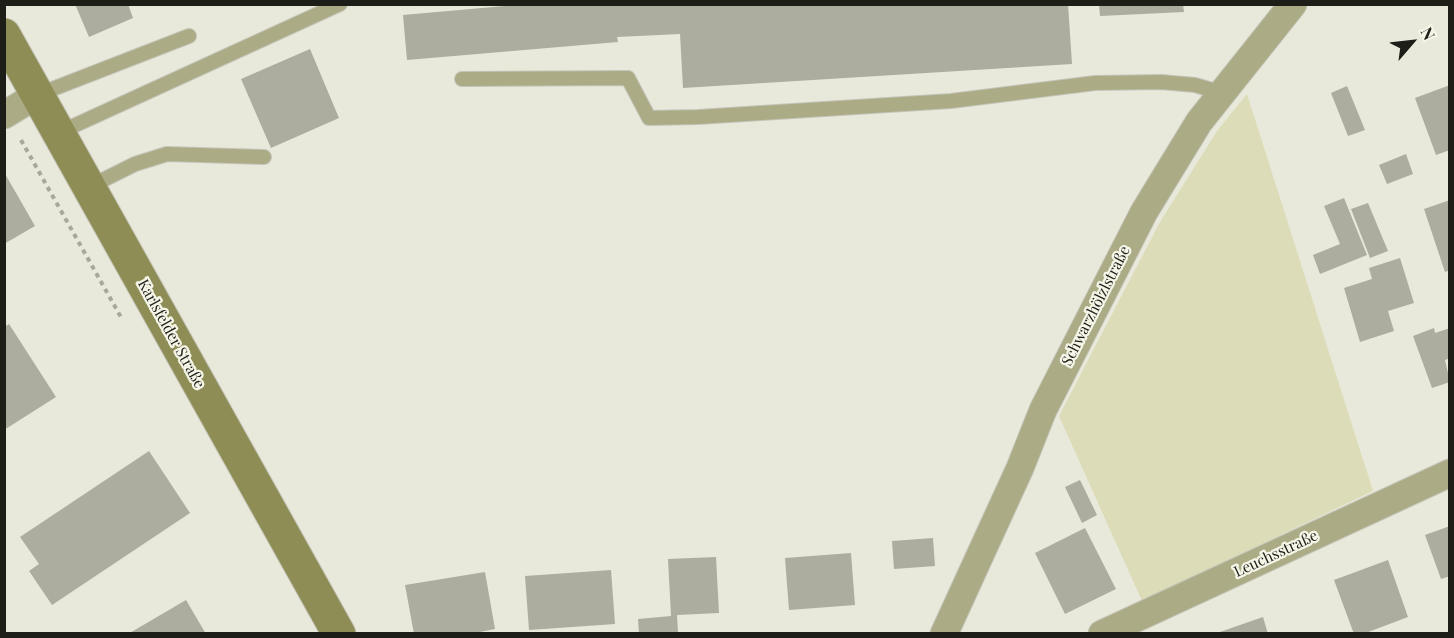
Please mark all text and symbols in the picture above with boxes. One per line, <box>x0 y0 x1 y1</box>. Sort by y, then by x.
north arrow <box>1382 12 1442 72</box>
text: N <box>1416 23 1440 43</box>
street label: Schwarzhölzlstraße <box>1058 243 1134 369</box>
street label: Karlsfelder Straße <box>134 276 208 392</box>
street label: Leuchsstraße <box>1231 527 1321 581</box>

